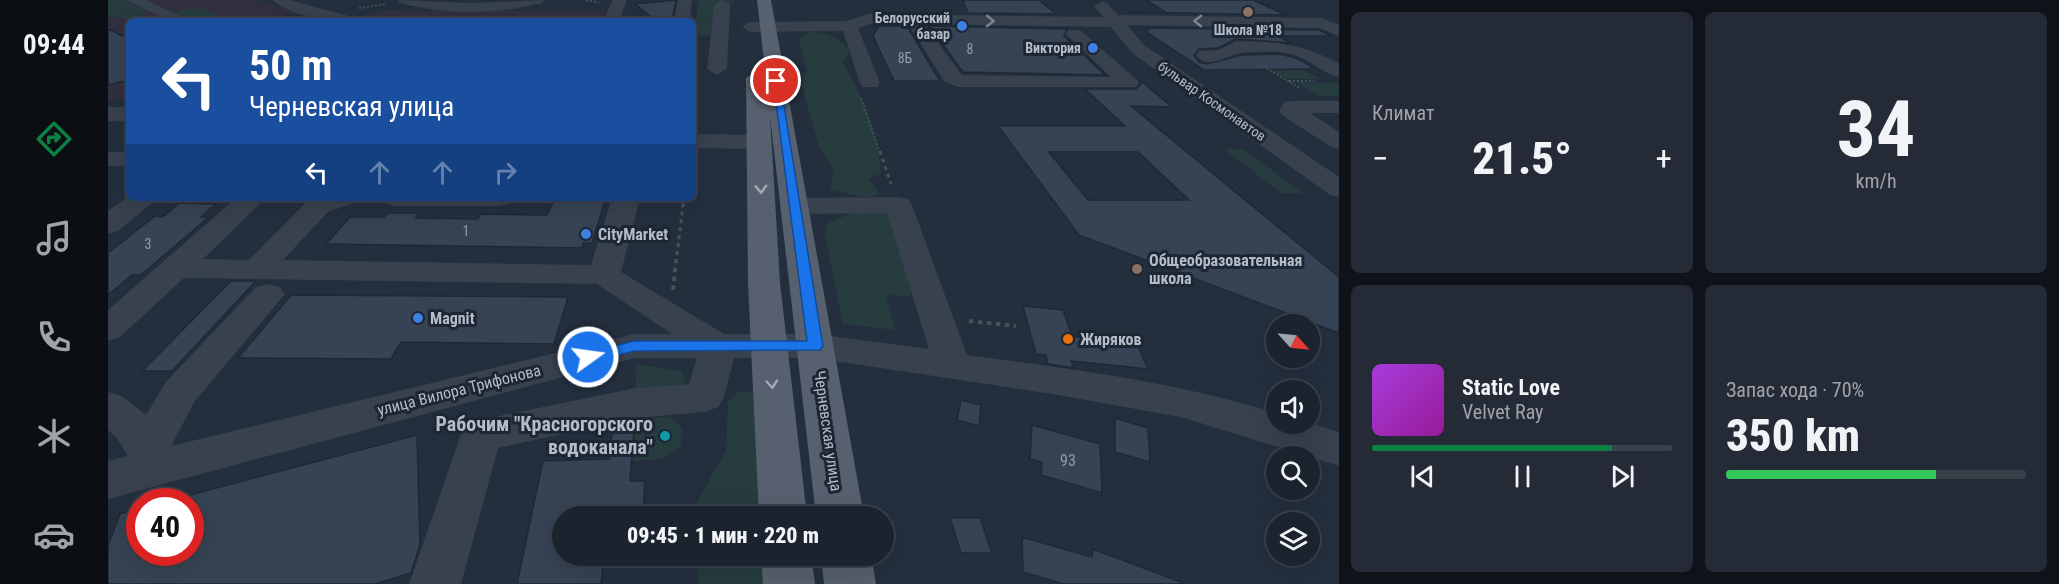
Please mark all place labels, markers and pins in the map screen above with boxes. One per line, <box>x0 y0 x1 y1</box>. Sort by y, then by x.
marker: Школа №18 <box>1241 5 1255 19</box>
place label: Белорусский базар <box>875 10 950 42</box>
marker: Белорусский базар <box>955 19 969 33</box>
place label: Школа №18 <box>1214 22 1282 38</box>
place label: Виктория <box>1025 40 1081 56</box>
marker: Виктория <box>1086 41 1100 55</box>
pin <box>750 55 801 106</box>
place label: CityMarket <box>598 225 668 244</box>
marker: CityMarket <box>579 227 593 241</box>
place label: Общеобразовательная школа <box>1149 251 1302 288</box>
marker: Общеобразовательная школа <box>1130 262 1144 276</box>
place label: Magnit <box>430 309 475 328</box>
marker: Magnit <box>411 311 425 325</box>
place label: Жиряков <box>1080 330 1141 349</box>
marker: Жиряков <box>1061 332 1075 346</box>
place label: Рабочим "Красногорского водоканала" <box>436 412 653 459</box>
marker: Рабочим "Красногорского водоканала" <box>658 429 672 443</box>

